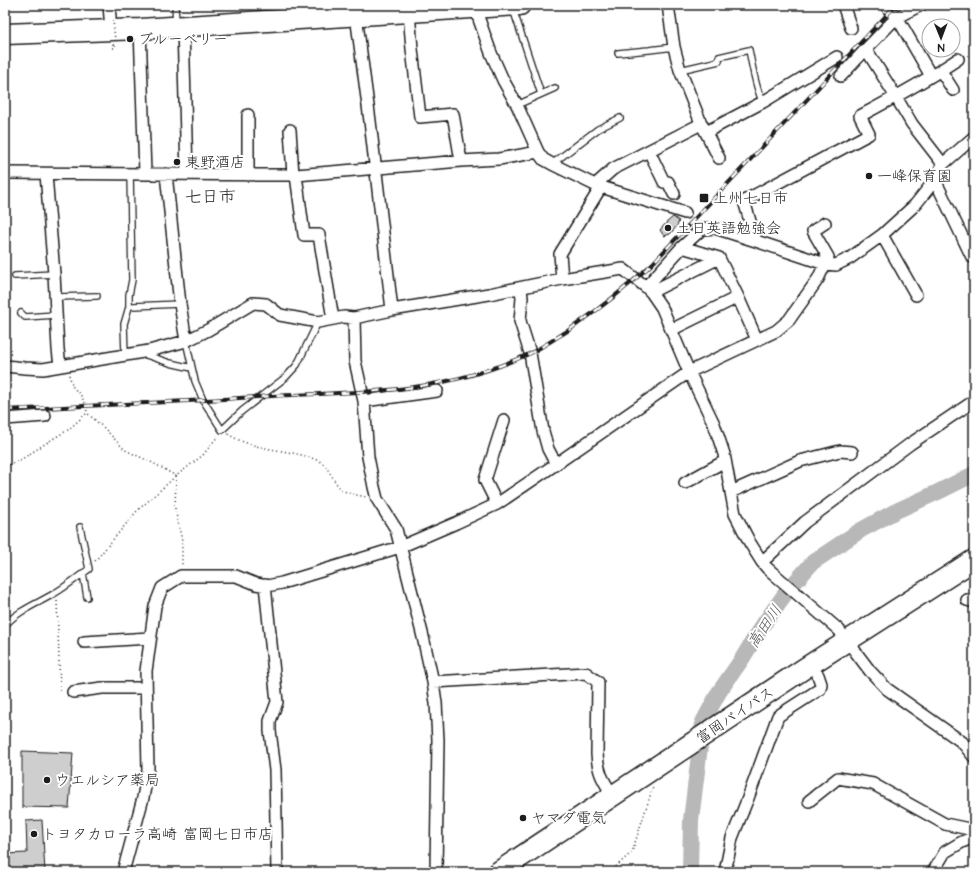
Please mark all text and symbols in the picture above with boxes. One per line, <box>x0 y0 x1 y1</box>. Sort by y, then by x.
north arrow <box>921 18 961 58</box>
place label: ブルーベリー <box>138 29 228 50</box>
marker: ブルーベリー <box>125 34 135 44</box>
text: N <box>937 40 945 55</box>
place label: 東野酒店 <box>185 152 245 173</box>
marker: 東野酒店 <box>172 157 182 167</box>
place label: 一峰保育園 <box>877 166 952 187</box>
marker: 一峰保育園 <box>864 171 874 181</box>
district label: 七日市 <box>185 185 236 209</box>
place label: 上州七日市 <box>713 188 788 209</box>
marker: 上州七日市 <box>698 192 710 204</box>
place label: 土日英語勉強会 <box>676 218 781 239</box>
marker: 土日英語勉強会 <box>663 223 673 233</box>
water label: 高田川 <box>742 601 787 653</box>
street label: 富岡バイパス <box>692 682 778 749</box>
place label: ウエルシア薬局 <box>55 770 160 791</box>
marker: ウエルシア薬局 <box>42 775 52 785</box>
place label: ヤマダ電気 <box>531 808 606 829</box>
marker: ヤマダ電気 <box>518 813 528 823</box>
place label: トヨタカローラ高崎 富岡七日市店 <box>42 824 273 845</box>
marker: トヨタカローラ高崎 富岡七日市店 <box>29 829 39 839</box>

